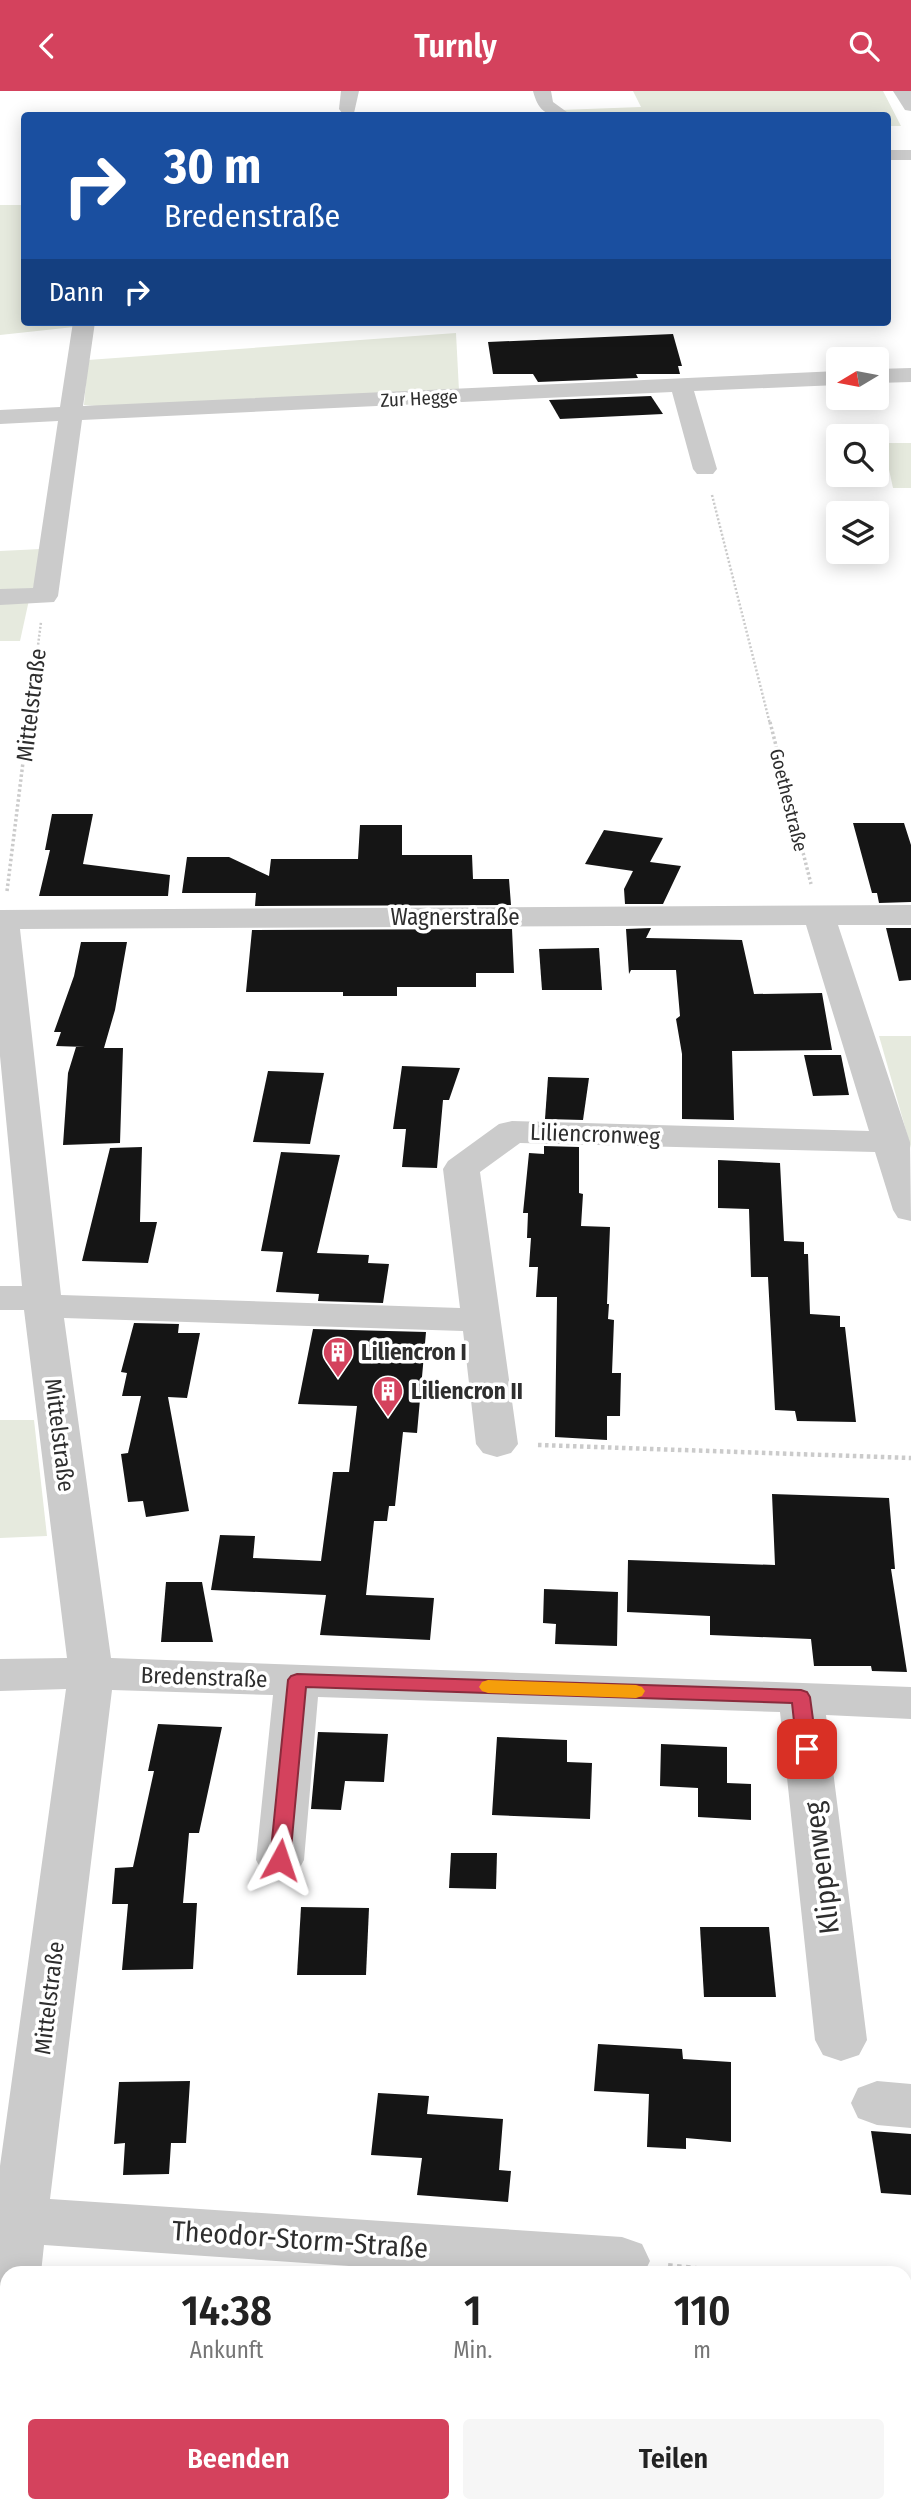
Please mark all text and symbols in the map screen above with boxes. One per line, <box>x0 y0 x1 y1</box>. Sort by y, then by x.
icon: back <box>28 27 66 65</box>
text: Turnly <box>414 27 497 65</box>
icon: search <box>845 27 883 65</box>
text: 30 m <box>164 137 262 196</box>
icon: right <box>49 140 140 231</box>
text: Bredenstraße <box>164 197 340 235</box>
icon: right <box>118 273 156 311</box>
text: Dann <box>49 277 104 308</box>
north arrow <box>826 347 889 409</box>
map controls <box>826 347 889 564</box>
street label: Zur Hegge <box>380 385 458 412</box>
button: search <box>826 424 889 487</box>
button: layers <box>826 501 889 564</box>
street label: Mittelstraße <box>10 647 52 763</box>
street label: Goethestraße <box>765 746 812 854</box>
street label: Wagnerstraße <box>390 903 520 931</box>
street label: Liliencronweg <box>530 1118 661 1150</box>
building icon: Liliencron I <box>321 1335 355 1379</box>
place label: Liliencron I <box>361 1338 467 1366</box>
building icon: Liliencron II <box>371 1374 405 1418</box>
street label: Mittelstraße <box>39 1377 81 1493</box>
place label: Liliencron II <box>411 1377 523 1405</box>
street label: Bredenstraße <box>140 1661 268 1693</box>
pin <box>777 1719 837 1779</box>
icon: arrive <box>788 1730 826 1768</box>
street label: Klippenweg <box>797 1799 846 1936</box>
position arrow <box>243 1823 317 1897</box>
street label: Mittelstraße <box>28 1940 70 2056</box>
street label: Theodor-Storm-Straße <box>171 2214 429 2265</box>
text: 14:38 <box>181 2286 272 2336</box>
text: 1 <box>464 2286 482 2336</box>
text: 110 <box>674 2286 731 2336</box>
text: Ankunft <box>190 2336 263 2364</box>
text: Min. <box>453 2336 492 2364</box>
text: m <box>693 2336 711 2364</box>
button: Beenden <box>28 2419 449 2499</box>
button: Teilen <box>463 2419 884 2499</box>

